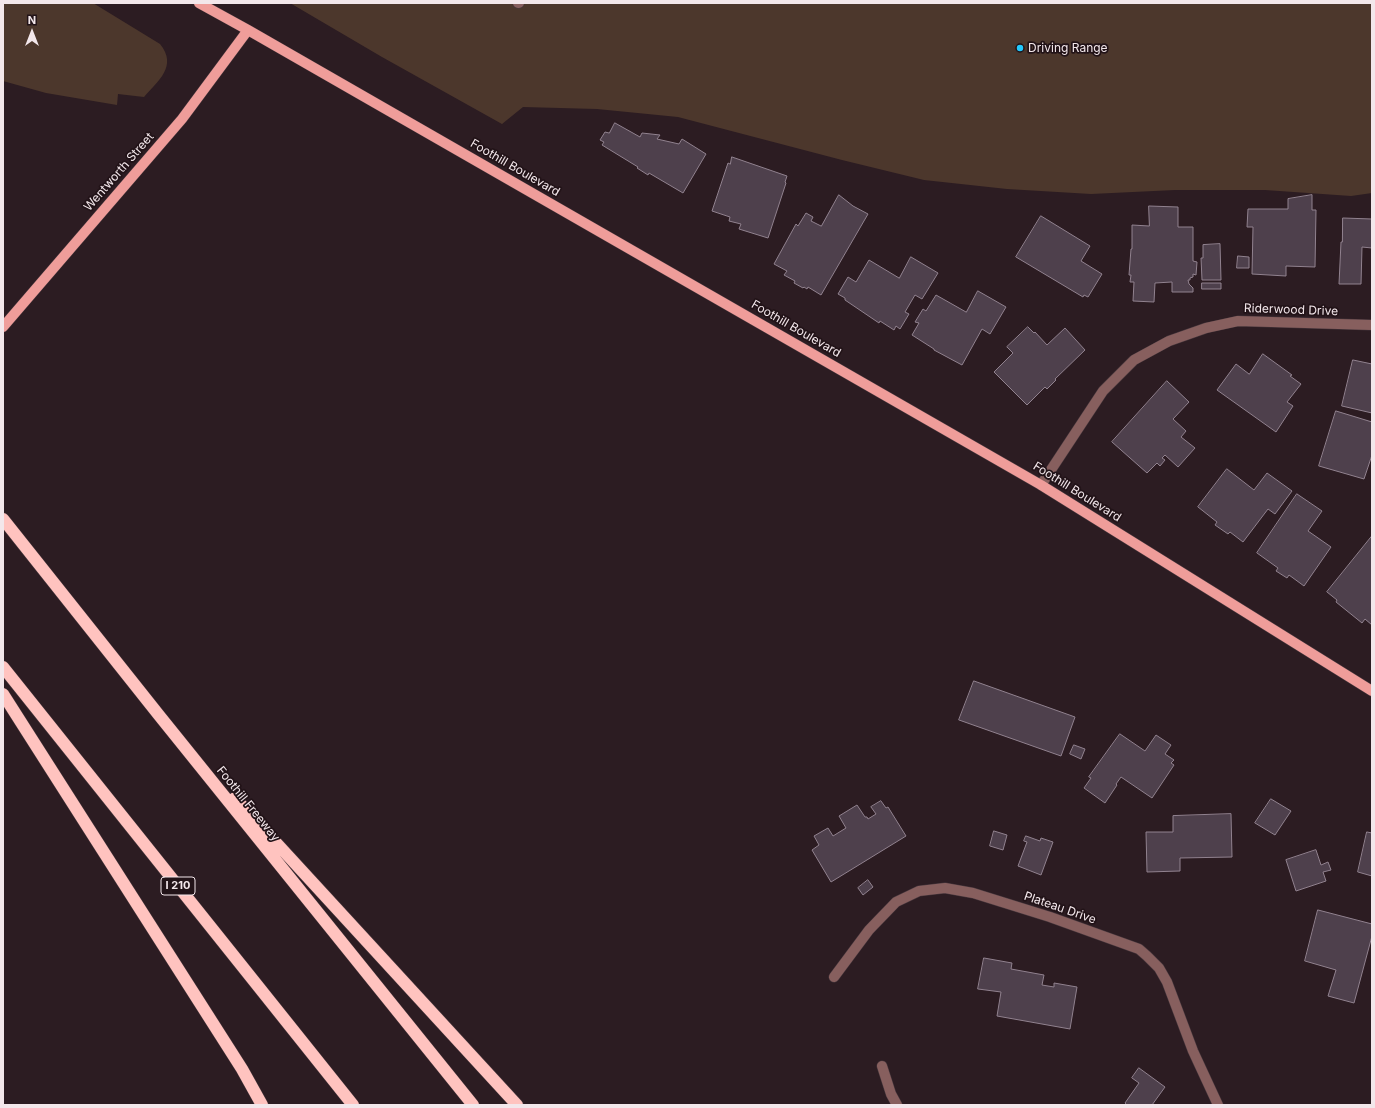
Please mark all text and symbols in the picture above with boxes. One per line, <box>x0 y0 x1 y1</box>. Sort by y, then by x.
north arrow <box>12 12 52 52</box>
text: N <box>28 13 36 27</box>
place label: Driving Range <box>1028 41 1108 55</box>
marker: Driving Range <box>1015 43 1025 53</box>
street label: Wentworth Street <box>81 130 157 214</box>
street label: Foothill Boulevard <box>468 137 562 199</box>
street label: Foothill Boulevard <box>749 298 843 360</box>
street label: Riderwood Drive <box>1244 301 1338 319</box>
street label: Foothill Boulevard <box>1030 459 1124 525</box>
street label: Foothill Freeway <box>213 764 283 844</box>
road number: I 210 <box>161 877 195 895</box>
street label: Plateau Drive <box>1022 889 1098 927</box>

